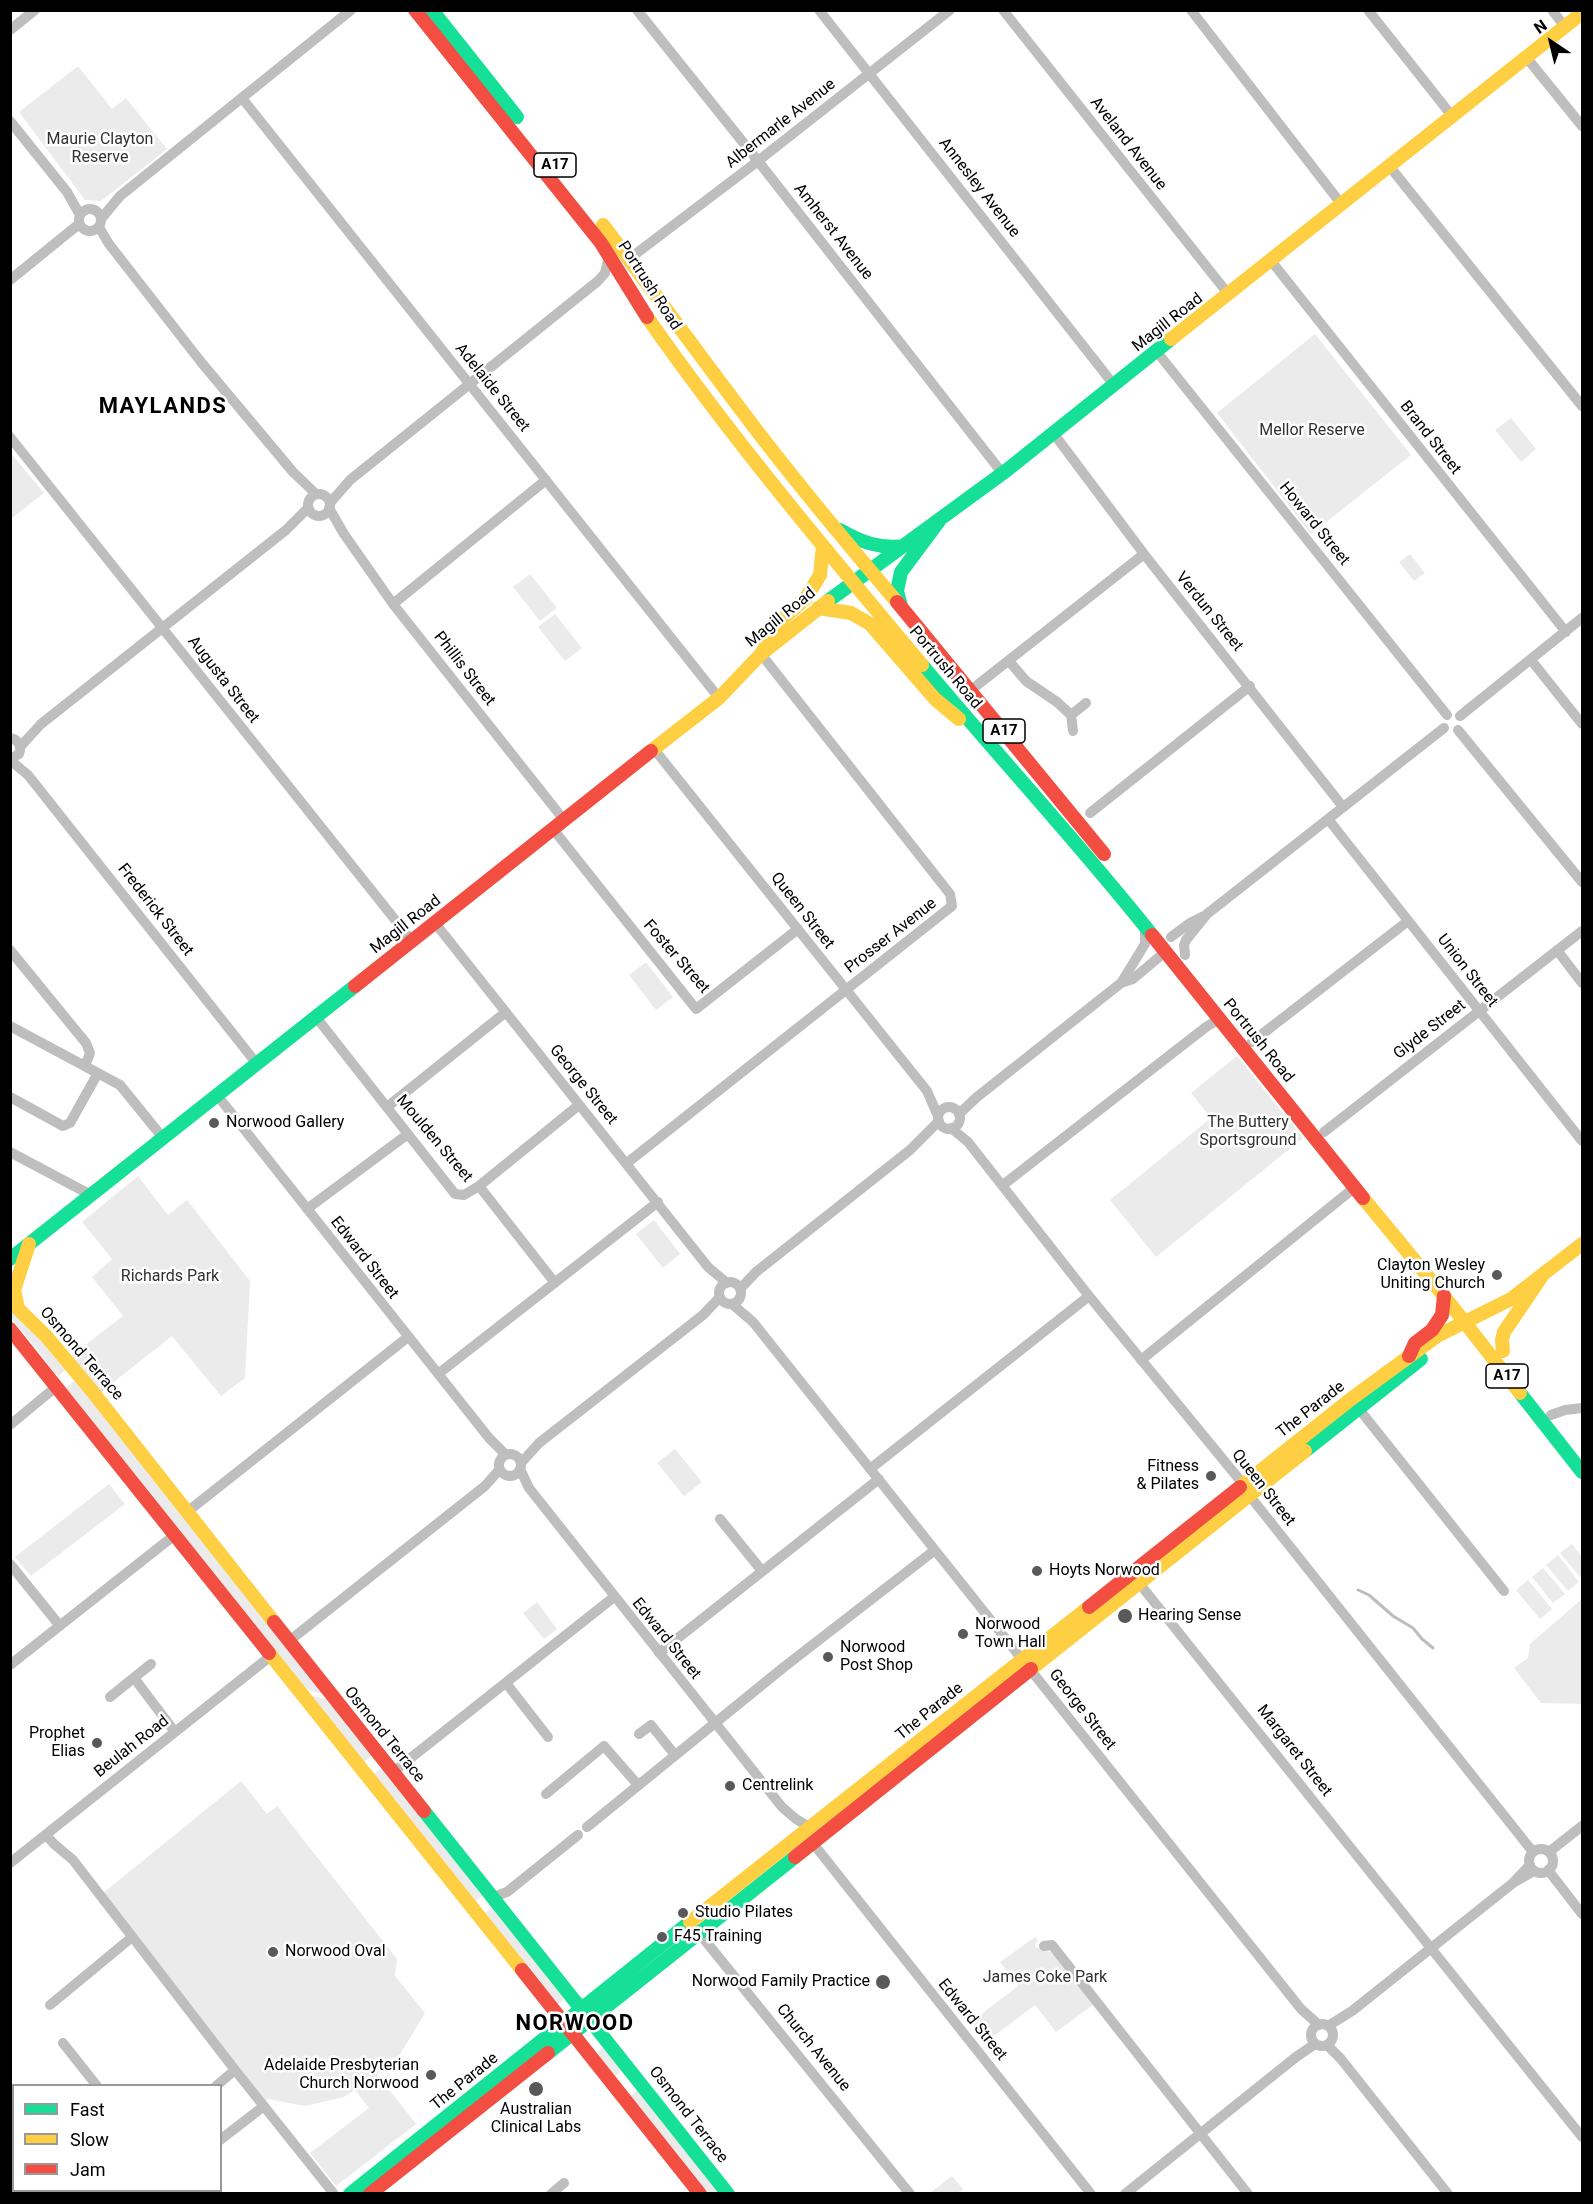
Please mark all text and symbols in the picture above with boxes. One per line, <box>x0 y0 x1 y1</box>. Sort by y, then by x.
north arrow <box>1521 12 1581 72</box>
text: N <box>1530 16 1550 38</box>
street label: Albermarle Avenue <box>722 75 840 173</box>
street label: Aveland Avenue <box>1086 94 1170 194</box>
park label: Maurie Clayton Reserve <box>47 130 153 168</box>
street label: Annesley Avenue <box>934 134 1024 242</box>
road number: A17 <box>534 153 576 177</box>
street label: Amherst Avenue <box>789 180 877 284</box>
street label: Portrush Road <box>613 238 685 334</box>
street label: Magill Road <box>1129 290 1207 356</box>
street label: Adelaide Street <box>451 340 533 436</box>
district label: MAYLANDS <box>99 394 227 420</box>
street label: Brand Street <box>1395 397 1465 479</box>
park label: Mellor Reserve <box>1259 421 1365 441</box>
street label: Howard Street <box>1275 478 1353 570</box>
street label: Verdun Street <box>1171 568 1247 656</box>
street label: Magill Road <box>742 584 820 652</box>
street label: Portrush Road <box>905 623 985 713</box>
street label: Phillis Street <box>429 628 499 710</box>
street label: Augusta Street <box>183 633 263 727</box>
road number: A17 <box>983 719 1025 743</box>
street label: Frederick Street <box>113 860 197 960</box>
street label: Queen Street <box>766 869 838 953</box>
street label: Magill Road <box>367 892 445 958</box>
street label: Prosser Avenue <box>841 894 941 978</box>
street label: Foster Street <box>639 916 713 998</box>
street label: Union Street <box>1433 931 1501 1011</box>
street label: Portrush Road <box>1218 995 1298 1087</box>
street label: Glyde Street <box>1390 996 1470 1064</box>
street label: George Street <box>545 1041 621 1129</box>
street label: Moulden Street <box>392 1091 476 1187</box>
place label: Norwood Gallery <box>226 1113 344 1133</box>
park label: The Buttery Sportsground <box>1200 1113 1296 1151</box>
marker: Norwood Gallery <box>207 1116 221 1130</box>
street label: Edward Street <box>326 1213 402 1303</box>
place label: Clayton Wesley Uniting Church <box>1377 1256 1485 1294</box>
park label: Richards Park <box>121 1267 219 1287</box>
marker: Clayton Wesley Uniting Church <box>1490 1268 1504 1282</box>
street label: Osmond Terrace <box>35 1303 127 1405</box>
road number: A17 <box>1486 1364 1528 1388</box>
street label: The Parade <box>1273 1378 1349 1442</box>
street label: Queen Street <box>1227 1446 1299 1530</box>
place label: Fitness & Pilates <box>1137 1457 1199 1495</box>
marker: Fitness & Pilates <box>1204 1469 1218 1483</box>
place label: Hoyts Norwood <box>1049 1561 1160 1581</box>
marker: Hoyts Norwood <box>1030 1564 1044 1578</box>
street label: Edward Street <box>627 1594 705 1684</box>
place label: Hearing Sense <box>1138 1606 1241 1626</box>
marker: Hearing Sense <box>1116 1607 1134 1625</box>
place label: Norwood Town Hall <box>975 1615 1046 1653</box>
marker: Norwood Town Hall <box>956 1627 970 1641</box>
place label: Norwood Post Shop <box>840 1638 913 1676</box>
marker: Norwood Post Shop <box>821 1650 835 1664</box>
street label: George Street <box>1044 1666 1120 1754</box>
street label: The Parade <box>893 1679 967 1745</box>
street label: Osmond Terrace <box>340 1683 428 1787</box>
street label: Margaret Street <box>1252 1701 1336 1801</box>
street label: Beulah Road <box>91 1712 173 1782</box>
place label: Prophet Elias <box>29 1724 85 1762</box>
marker: Prophet Elias <box>90 1736 104 1750</box>
place label: Centrelink <box>742 1776 813 1796</box>
marker: Centrelink <box>723 1779 737 1793</box>
place label: Studio Pilates <box>695 1903 793 1923</box>
marker: Studio Pilates <box>676 1906 690 1920</box>
place label: F45 Training <box>674 1927 762 1947</box>
marker: F45 Training <box>655 1930 669 1944</box>
place label: Norwood Oval <box>285 1942 386 1962</box>
marker: Norwood Oval <box>266 1945 280 1959</box>
park label: James Coke Park <box>983 1968 1107 1988</box>
place label: Norwood Family Practice <box>692 1972 870 1992</box>
marker: Norwood Family Practice <box>874 1973 892 1991</box>
street label: Edward Street <box>933 1975 1011 2065</box>
street label: Church Avenue <box>772 2000 854 2096</box>
district label: NORWOOD <box>515 2011 635 2037</box>
street label: The Parade <box>428 2049 502 2115</box>
place label: Adelaide Presbyterian Church Norwood <box>264 2056 419 2094</box>
street label: Osmond Terrace <box>644 2063 732 2167</box>
marker: Adelaide Presbyterian Church Norwood <box>424 2068 438 2082</box>
marker: Australian Clinical Labs <box>527 2080 545 2098</box>
legend <box>12 2084 222 2192</box>
text: Fast <box>70 2099 105 2120</box>
place label: Australian Clinical Labs <box>491 2100 581 2138</box>
text: Slow <box>70 2129 109 2150</box>
text: Jam <box>70 2159 106 2180</box>

